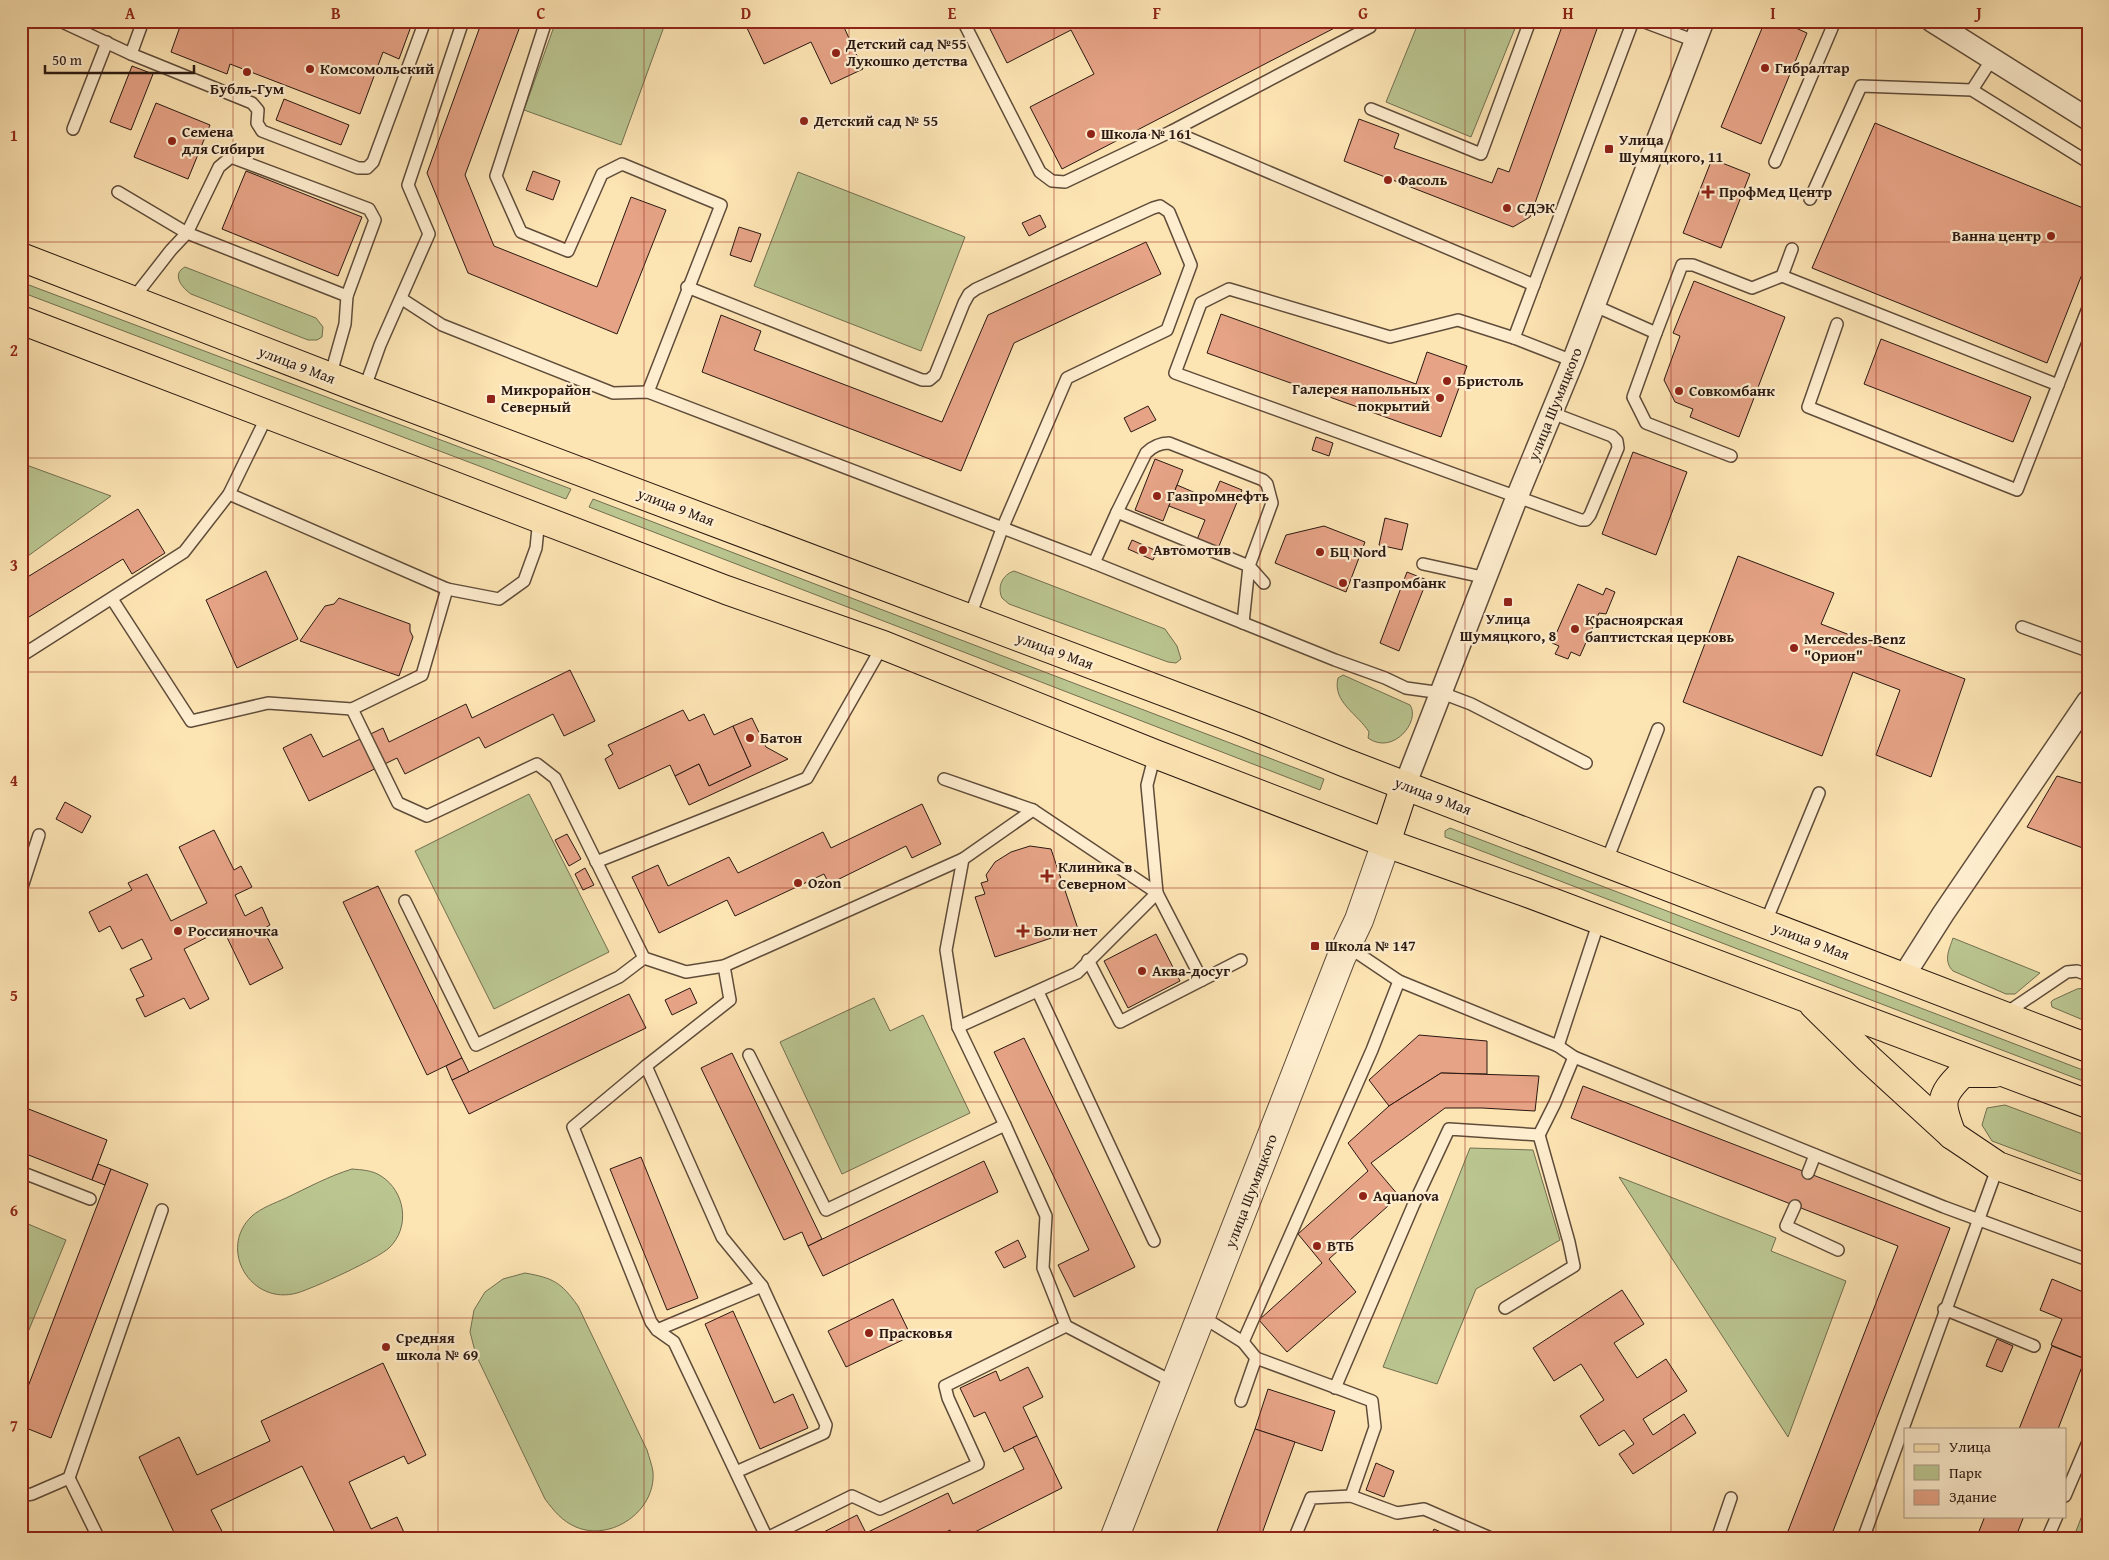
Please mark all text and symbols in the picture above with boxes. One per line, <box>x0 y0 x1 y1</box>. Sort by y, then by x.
text: A <box>125 1 136 25</box>
text: B <box>331 1 341 25</box>
text: C <box>536 1 546 25</box>
text: D <box>741 1 751 25</box>
text: E <box>948 1 957 25</box>
text: F <box>1153 1 1161 25</box>
text: G <box>1358 1 1368 25</box>
text: H <box>1562 1 1574 25</box>
text: I <box>1770 1 1776 25</box>
text: J <box>1973 1 1982 25</box>
place label: Детский сад №55 Лукошко детства <box>845 33 968 71</box>
scale bar <box>45 42 194 74</box>
marker: Детский сад №55 Лукошко детства <box>830 47 842 59</box>
text: 50 m <box>52 49 83 70</box>
place label: Гибралтар <box>1775 57 1850 78</box>
place label: Комсомольский <box>320 58 435 79</box>
marker: Гибралтар <box>1759 62 1771 74</box>
marker: Комсомольский <box>304 63 316 75</box>
marker: Бубль-Гум <box>241 66 253 78</box>
place label: Бубль-Гум <box>210 78 284 99</box>
place label: Детский сад № 55 <box>813 110 938 131</box>
marker: Детский сад № 55 <box>798 115 810 127</box>
place label: Семена для Сибири <box>182 121 265 159</box>
text: 1 <box>10 123 18 147</box>
place label: Школа № 161 <box>1101 123 1192 144</box>
marker: Школа № 161 <box>1085 128 1097 140</box>
place label: Улица Шумяцкого, 11 <box>1619 129 1723 167</box>
marker: Семена для Сибири <box>166 135 178 147</box>
marker: Улица Шумяцкого, 11 <box>1603 143 1615 155</box>
place label: Фасоль <box>1398 169 1448 190</box>
marker: Фасоль <box>1382 174 1394 186</box>
place label: ПрофМед Центр <box>1719 181 1833 202</box>
marker: ПрофМед Центр <box>1701 185 1715 199</box>
place label: СДЭК <box>1517 197 1555 218</box>
marker: СДЭК <box>1501 202 1513 214</box>
place label: Ванна центр <box>1952 225 2041 246</box>
marker: Ванна центр <box>2045 230 2057 242</box>
text: 2 <box>10 338 18 362</box>
street label: улица 9 Мая <box>255 340 339 389</box>
street label: улица Шумяцкого <box>1522 344 1587 464</box>
place label: Бристоль <box>1457 370 1524 391</box>
marker: Бристоль <box>1441 375 1453 387</box>
place label: Галерея напольных покрытий <box>1292 378 1431 416</box>
place label: Микрорайон Северный <box>501 379 591 417</box>
place label: Совкомбанк <box>1689 380 1775 401</box>
marker: Совкомбанк <box>1673 385 1685 397</box>
marker: Галерея напольных покрытий <box>1434 392 1446 404</box>
marker: Микрорайон Северный <box>485 393 497 405</box>
street label: улица 9 Мая <box>634 482 718 531</box>
place label: Газпромнефть <box>1167 485 1269 506</box>
marker: Газпромнефть <box>1151 490 1163 502</box>
place label: Автомотив <box>1153 539 1231 560</box>
place label: БЦ Nord <box>1330 541 1387 562</box>
marker: Автомотив <box>1137 544 1149 556</box>
marker: БЦ Nord <box>1314 546 1326 558</box>
text: 3 <box>10 553 18 577</box>
place label: Газпромбанк <box>1353 572 1446 593</box>
marker: Газпромбанк <box>1337 577 1349 589</box>
marker: Улица Шумяцкого, 8 <box>1502 596 1514 608</box>
place label: Улица Шумяцкого, 8 <box>1460 608 1556 646</box>
place label: Красноярская баптистская церковь <box>1585 609 1735 647</box>
marker: Красноярская баптистская церковь <box>1569 623 1581 635</box>
street label: улица 9 Мая <box>1013 626 1097 674</box>
place label: Mercedes-Benz "Орион" <box>1804 628 1906 666</box>
marker: Mercedes-Benz "Орион" <box>1788 642 1800 654</box>
place label: Батон <box>760 727 802 748</box>
marker: Батон <box>744 732 756 744</box>
text: 4 <box>10 768 18 792</box>
street label: улица 9 Мая <box>1391 771 1475 820</box>
place label: Клиника в Северном <box>1058 856 1132 894</box>
marker: Клиника в Северном <box>1040 869 1054 883</box>
place label: Ozon <box>808 872 842 893</box>
marker: Ozon <box>792 877 804 889</box>
street label: улица 9 Мая <box>1769 916 1853 965</box>
place label: Россияночка <box>188 920 279 941</box>
place label: Боли нет <box>1034 920 1098 941</box>
marker: Боли нет <box>1016 924 1030 938</box>
marker: Россияночка <box>172 925 184 937</box>
place label: Школа № 147 <box>1325 935 1416 956</box>
marker: Школа № 147 <box>1309 940 1321 952</box>
place label: Аква-досуг <box>1152 960 1230 981</box>
marker: Аква-досуг <box>1136 965 1148 977</box>
text: 5 <box>10 983 18 1007</box>
street label: улица Шумяцкого <box>1219 1131 1282 1252</box>
place label: Aquanova <box>1373 1185 1439 1206</box>
marker: Aquanova <box>1357 1190 1369 1202</box>
text: 6 <box>10 1198 18 1222</box>
place label: ВТБ <box>1327 1235 1354 1256</box>
marker: ВТБ <box>1311 1240 1323 1252</box>
place label: Прасковья <box>879 1322 952 1343</box>
place label: Средняя школа № 69 <box>396 1327 478 1365</box>
marker: Прасковья <box>863 1327 875 1339</box>
marker: Средняя школа № 69 <box>380 1341 392 1353</box>
text: 7 <box>10 1413 18 1437</box>
legend <box>1904 1428 2066 1518</box>
text: Улица <box>1949 1436 1992 1457</box>
text: Парк <box>1949 1462 1982 1483</box>
text: Здание <box>1949 1486 1997 1507</box>

